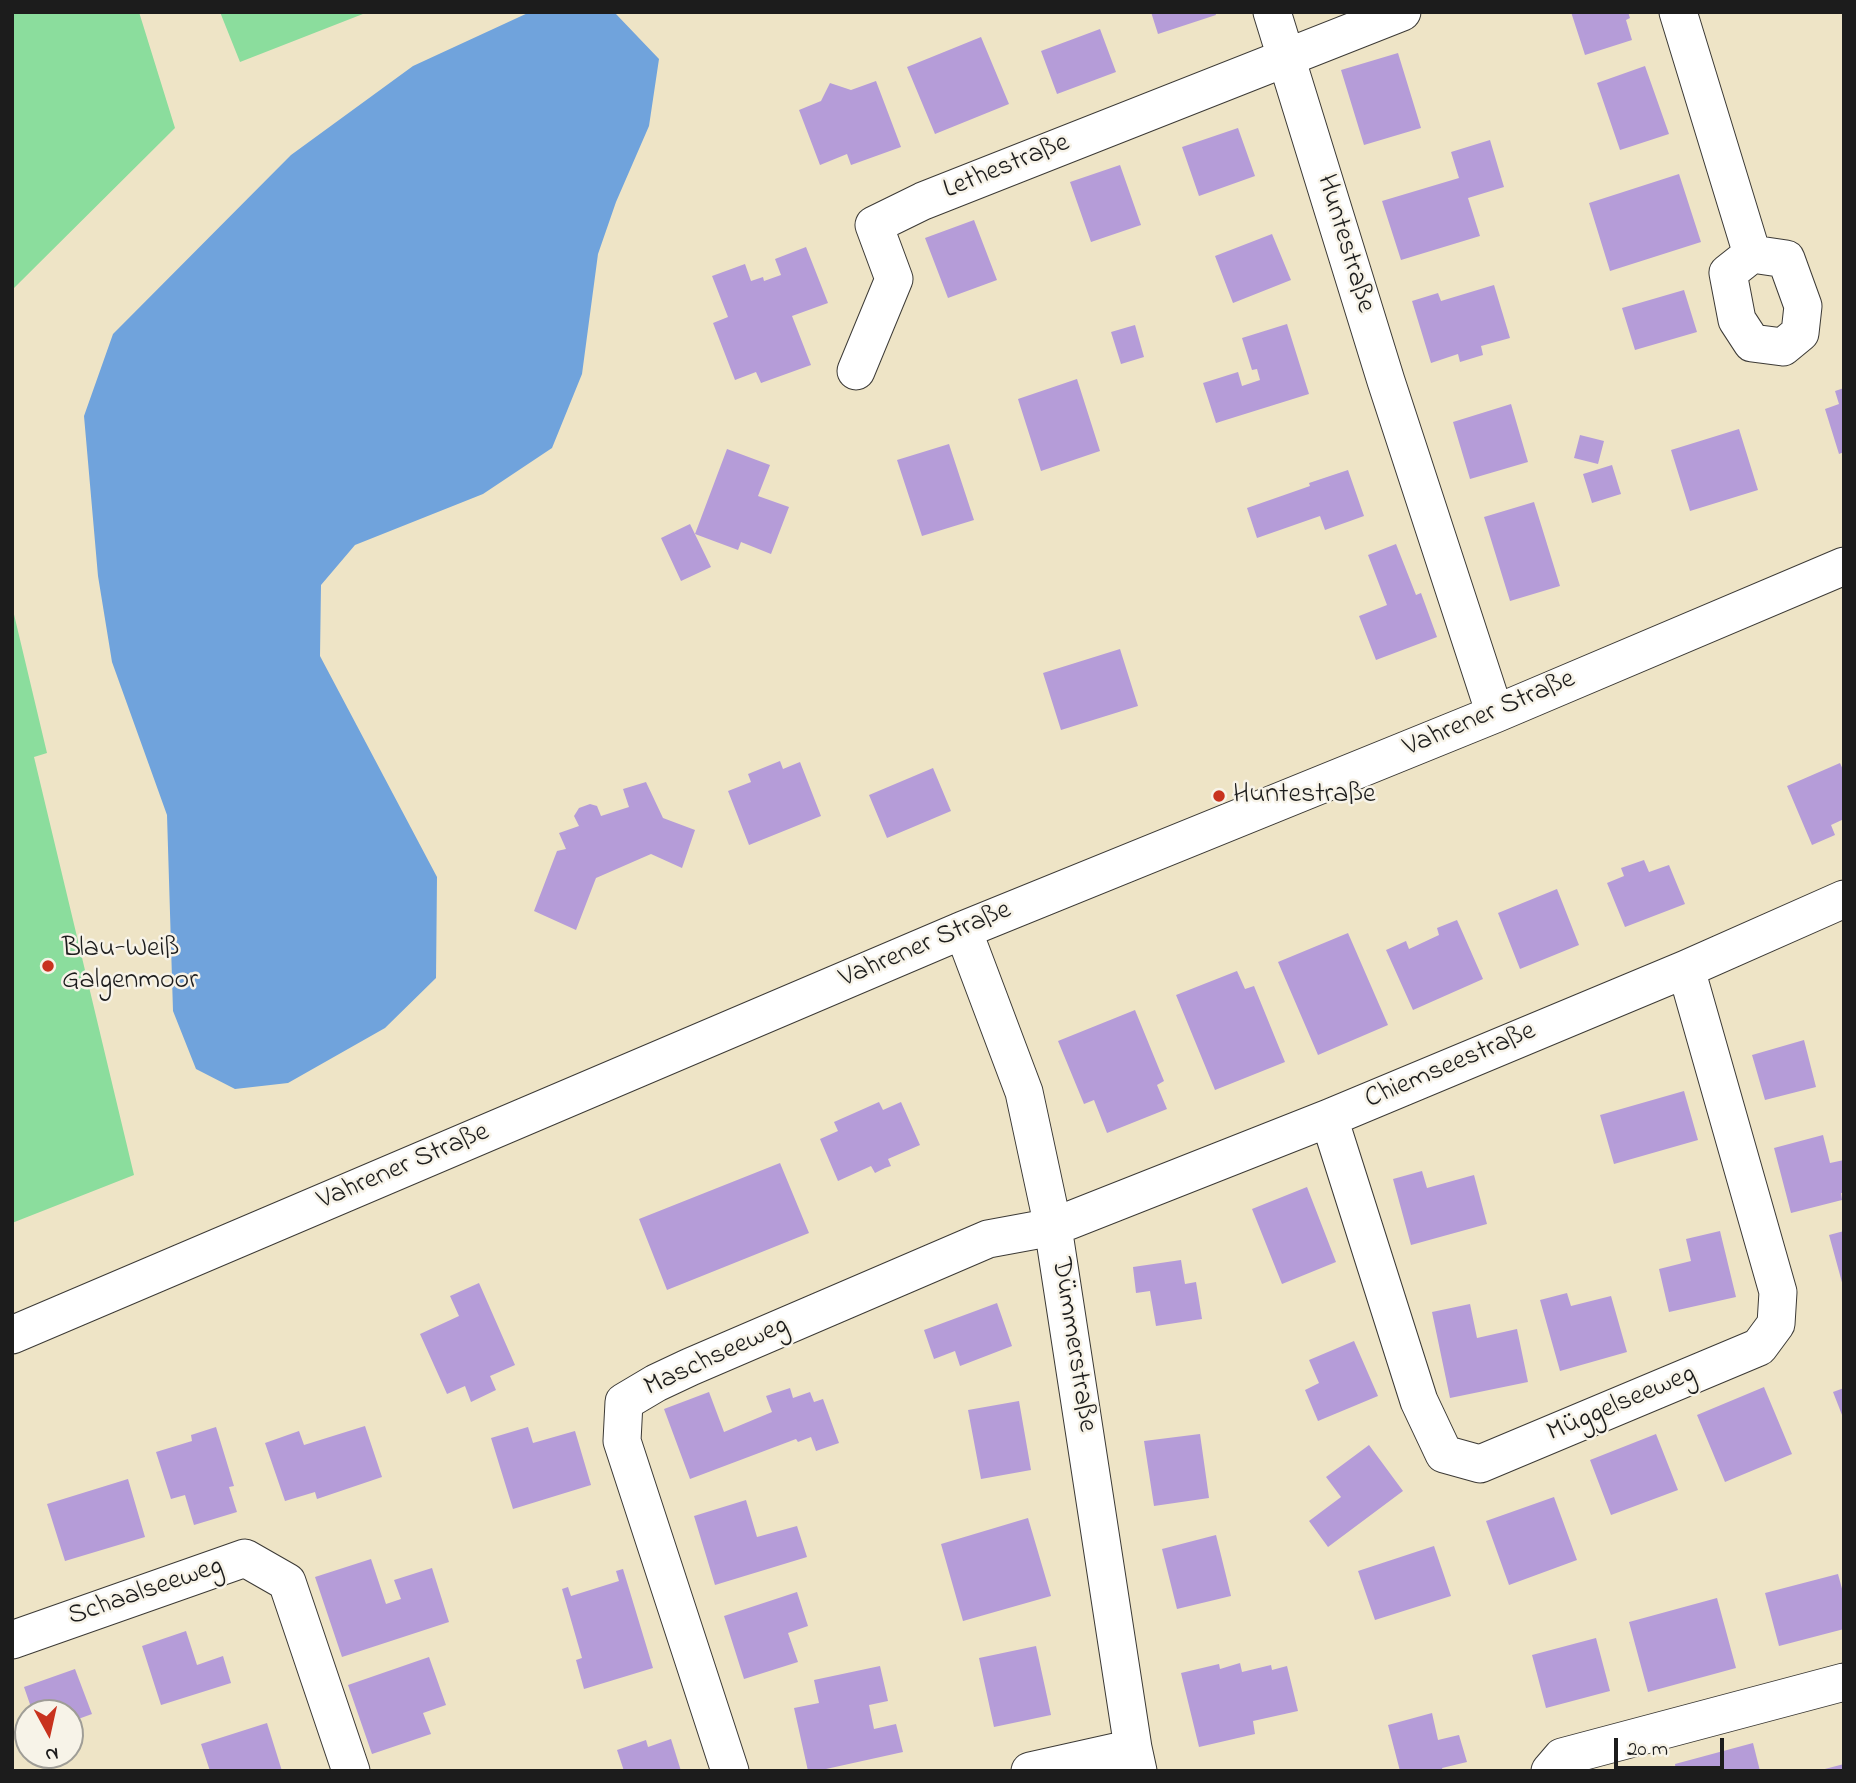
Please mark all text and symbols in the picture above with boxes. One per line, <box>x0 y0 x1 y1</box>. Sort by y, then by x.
street label: Lethestraße <box>939 128 1075 208</box>
street label: Huntestraße <box>1307 171 1381 317</box>
street label: Vahrener Straße <box>1399 664 1581 766</box>
place label: Huntestraße <box>1233 779 1376 813</box>
marker: Huntestraße <box>1211 788 1227 804</box>
street label: Vahrener Straße <box>835 895 1017 997</box>
place label: Blau-Weiß Galgenmoor <box>62 933 198 999</box>
marker: Blau-Weiß Galgenmoor <box>40 958 56 974</box>
street label: Chiemseestraße <box>1361 1016 1541 1118</box>
street label: Vahrener Straße <box>313 1117 495 1219</box>
street label: Dümmerstraße <box>1042 1256 1102 1434</box>
street label: Maschseeweg <box>640 1310 794 1406</box>
street label: Müggelseeweg <box>1543 1359 1701 1451</box>
street label: Schaalseeweg <box>64 1551 228 1635</box>
north arrow <box>14 1699 84 1769</box>
scale bar <box>1618 1724 1728 1768</box>
text: 20 m <box>1627 1735 1668 1765</box>
text: N <box>43 1739 60 1768</box>

